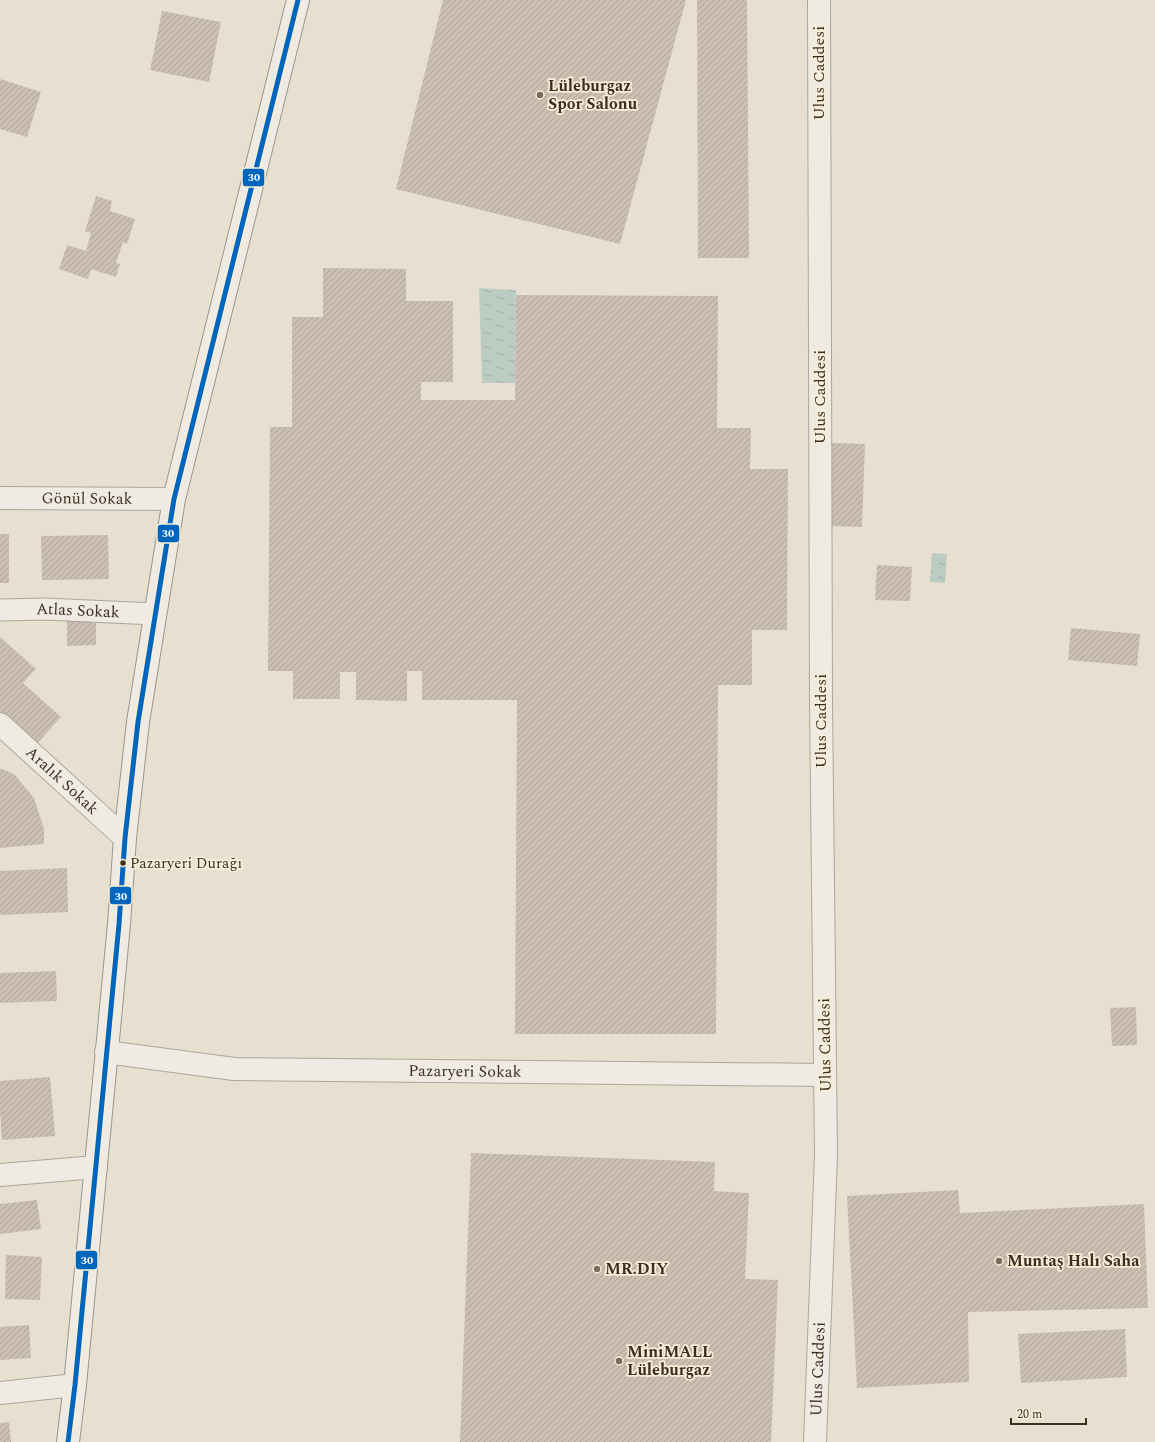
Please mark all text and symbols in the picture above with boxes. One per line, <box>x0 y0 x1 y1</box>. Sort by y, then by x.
street label: Ulus Caddesi <box>807 26 831 120</box>
place label: Lüleburgaz Spor Salonu <box>548 74 638 116</box>
marker: Lüleburgaz Spor Salonu <box>535 90 545 100</box>
line badge: 30 <box>242 168 265 187</box>
text: 30 <box>248 169 260 186</box>
street label: Ulus Caddesi <box>808 350 832 444</box>
street label: Gönül Sokak <box>42 486 133 511</box>
line badge: 30 <box>157 524 180 543</box>
text: 30 <box>162 525 174 542</box>
street label: Atlas Sokak <box>36 597 120 624</box>
street label: Ulus Caddesi <box>809 674 833 768</box>
street label: Aralık Sokak <box>20 741 104 820</box>
place label: Pazaryeri Durağı <box>130 852 242 875</box>
marker: Pazaryeri Durağı <box>118 858 128 868</box>
line badge: 30 <box>109 886 132 905</box>
text: 30 <box>115 888 127 905</box>
street label: Ulus Caddesi <box>812 998 838 1092</box>
street label: Pazaryeri Sokak <box>408 1059 522 1084</box>
place label: Muntaş Halı Saha <box>1007 1249 1140 1273</box>
line badge: 30 <box>75 1250 98 1270</box>
text: 30 <box>81 1252 93 1269</box>
marker: Muntaş Halı Saha <box>994 1256 1004 1266</box>
place label: MR.DIY <box>605 1257 668 1281</box>
marker: MR.DIY <box>592 1264 602 1274</box>
street label: Ulus Caddesi <box>804 1321 832 1417</box>
place label: MiniMALL Lüleburgaz <box>627 1340 712 1382</box>
marker: MiniMALL Lüleburgaz <box>614 1356 624 1366</box>
scale bar <box>1011 1400 1086 1426</box>
text: 20 m <box>1017 1405 1042 1424</box>

